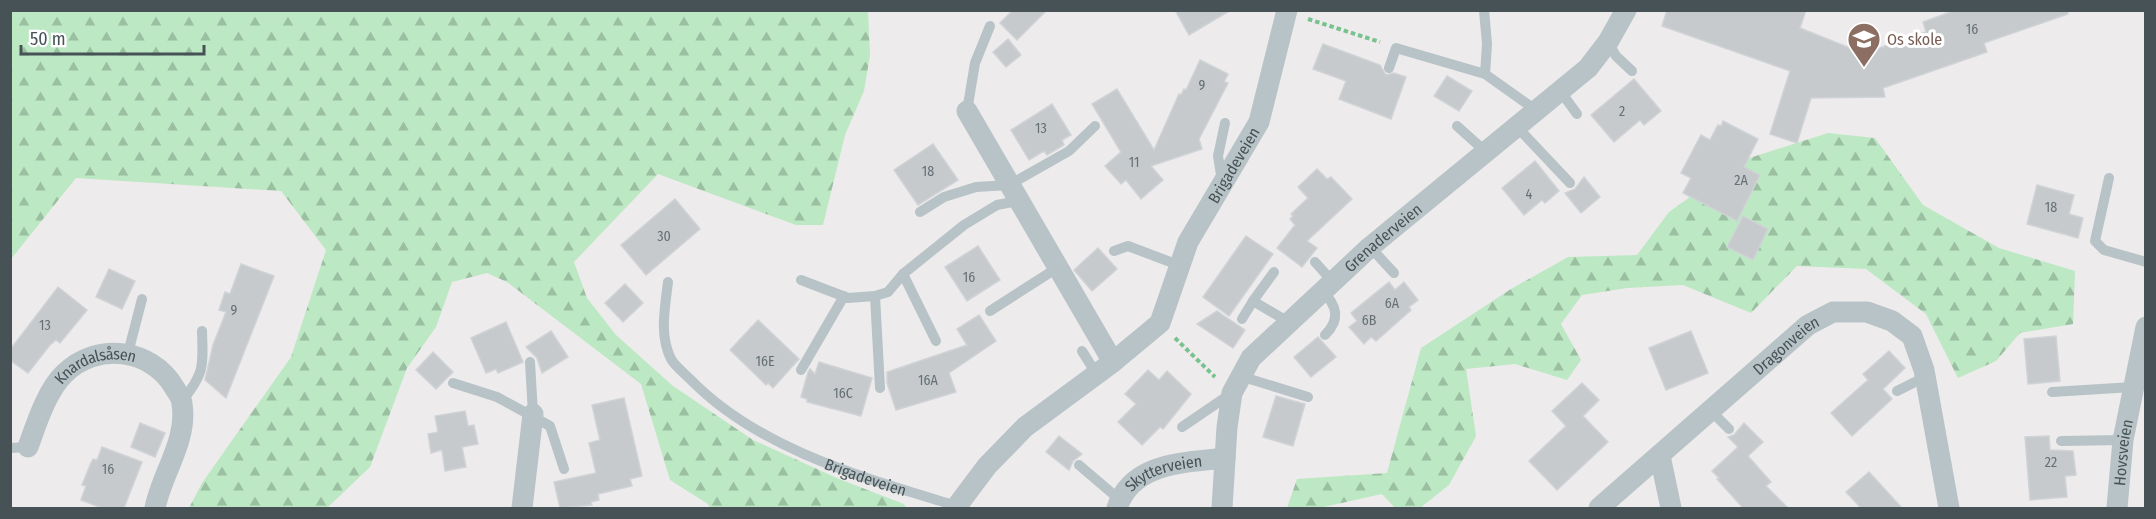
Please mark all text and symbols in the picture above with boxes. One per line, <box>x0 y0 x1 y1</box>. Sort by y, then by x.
scale bar <box>21 18 204 56</box>
school or university icon: Os skole <box>1846 21 1882 68</box>
house number: 16 <box>1966 21 1978 38</box>
text: 50 m <box>30 28 66 50</box>
place label: Os skole <box>1887 30 1942 49</box>
house number: 9 <box>1199 77 1206 94</box>
house number: 2 <box>1619 103 1625 120</box>
house number: 13 <box>1035 120 1047 137</box>
street label: Brigadeveien <box>1204 124 1264 207</box>
house number: 11 <box>1129 154 1139 171</box>
house number: 18 <box>922 163 934 180</box>
house number: 2A <box>1734 172 1748 189</box>
house number: 4 <box>1526 186 1533 203</box>
street label: Grenaderveien <box>1340 199 1426 276</box>
house number: 18 <box>2045 199 2057 216</box>
house number: 30 <box>657 228 671 245</box>
house number: 16 <box>963 269 975 286</box>
house number: 6A <box>1385 295 1400 312</box>
house number: 9 <box>231 302 238 319</box>
house number: 6B <box>1362 312 1377 329</box>
street label: Dragonveien <box>1749 312 1822 379</box>
house number: 13 <box>39 317 51 334</box>
street label: Knardalsåsen <box>50 344 138 388</box>
house number: 16E <box>756 353 775 370</box>
house number: 16A <box>918 372 939 389</box>
house number: 16C <box>833 385 853 402</box>
street label: Hovsveien <box>2110 417 2137 486</box>
street label: Skytterveien <box>1121 451 1203 495</box>
house number: 22 <box>2045 454 2057 471</box>
street label: Brigadeveien <box>822 455 909 500</box>
house number: 16 <box>102 461 114 478</box>

